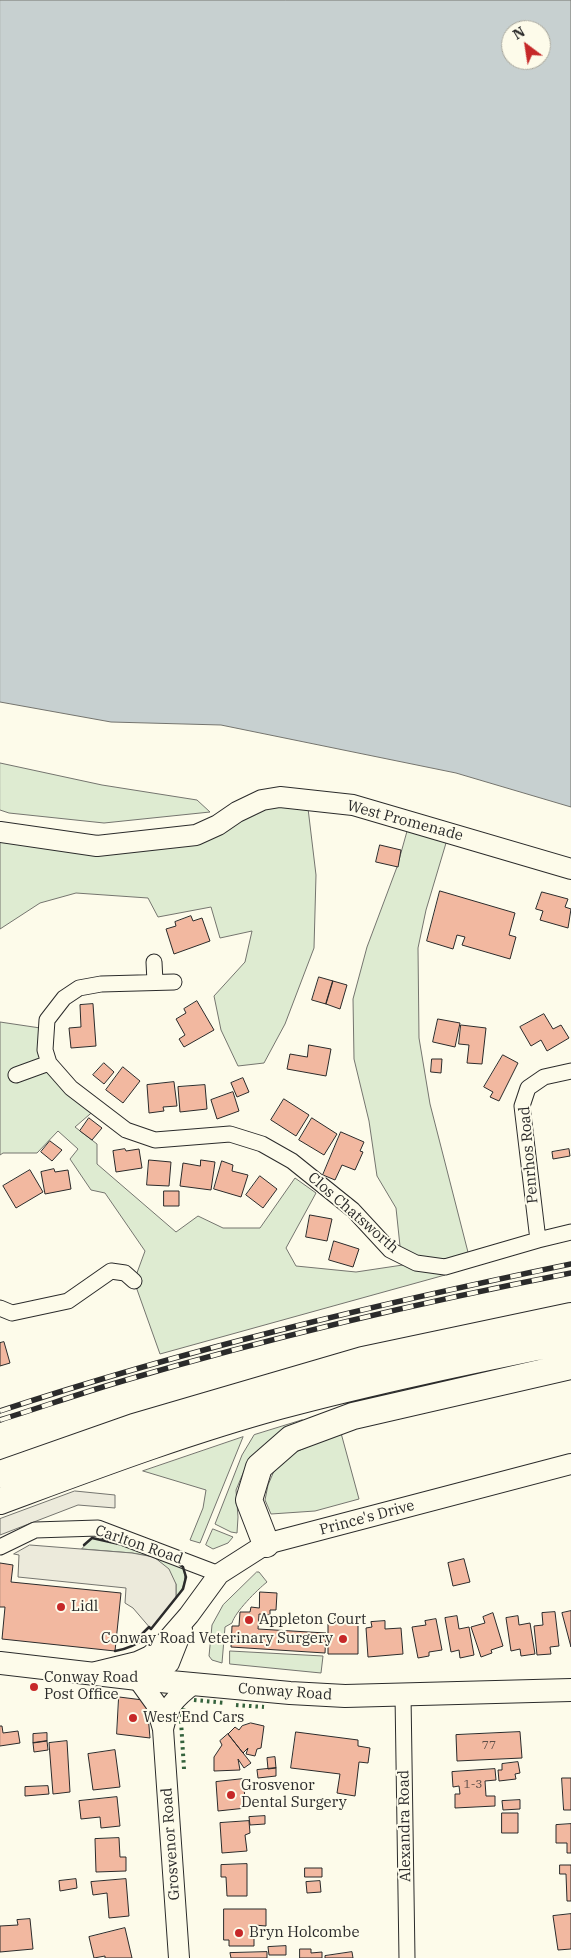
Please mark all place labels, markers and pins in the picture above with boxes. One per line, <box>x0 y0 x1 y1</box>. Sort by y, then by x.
place label: Lidl <box>71 1598 98 1616</box>
marker: Lidl <box>55 1601 67 1613</box>
place label: Appleton Court <box>259 1611 366 1629</box>
marker: Appleton Court <box>243 1614 255 1626</box>
place label: Conway Road Veterinary Surgery <box>101 1630 333 1648</box>
marker: Conway Road Veterinary Surgery <box>337 1633 349 1645</box>
place label: Conway Road Post Office <box>44 1669 138 1704</box>
marker: Conway Road Post Office <box>28 1681 40 1693</box>
place label: West End Cars <box>143 1709 244 1727</box>
marker: West End Cars <box>127 1712 139 1724</box>
place label: Grosvenor Dental Surgery <box>241 1777 347 1812</box>
marker: Grosvenor Dental Surgery <box>225 1789 237 1801</box>
place label: Bryn Holcombe <box>249 1924 359 1942</box>
marker: Bryn Holcombe <box>233 1927 245 1939</box>

